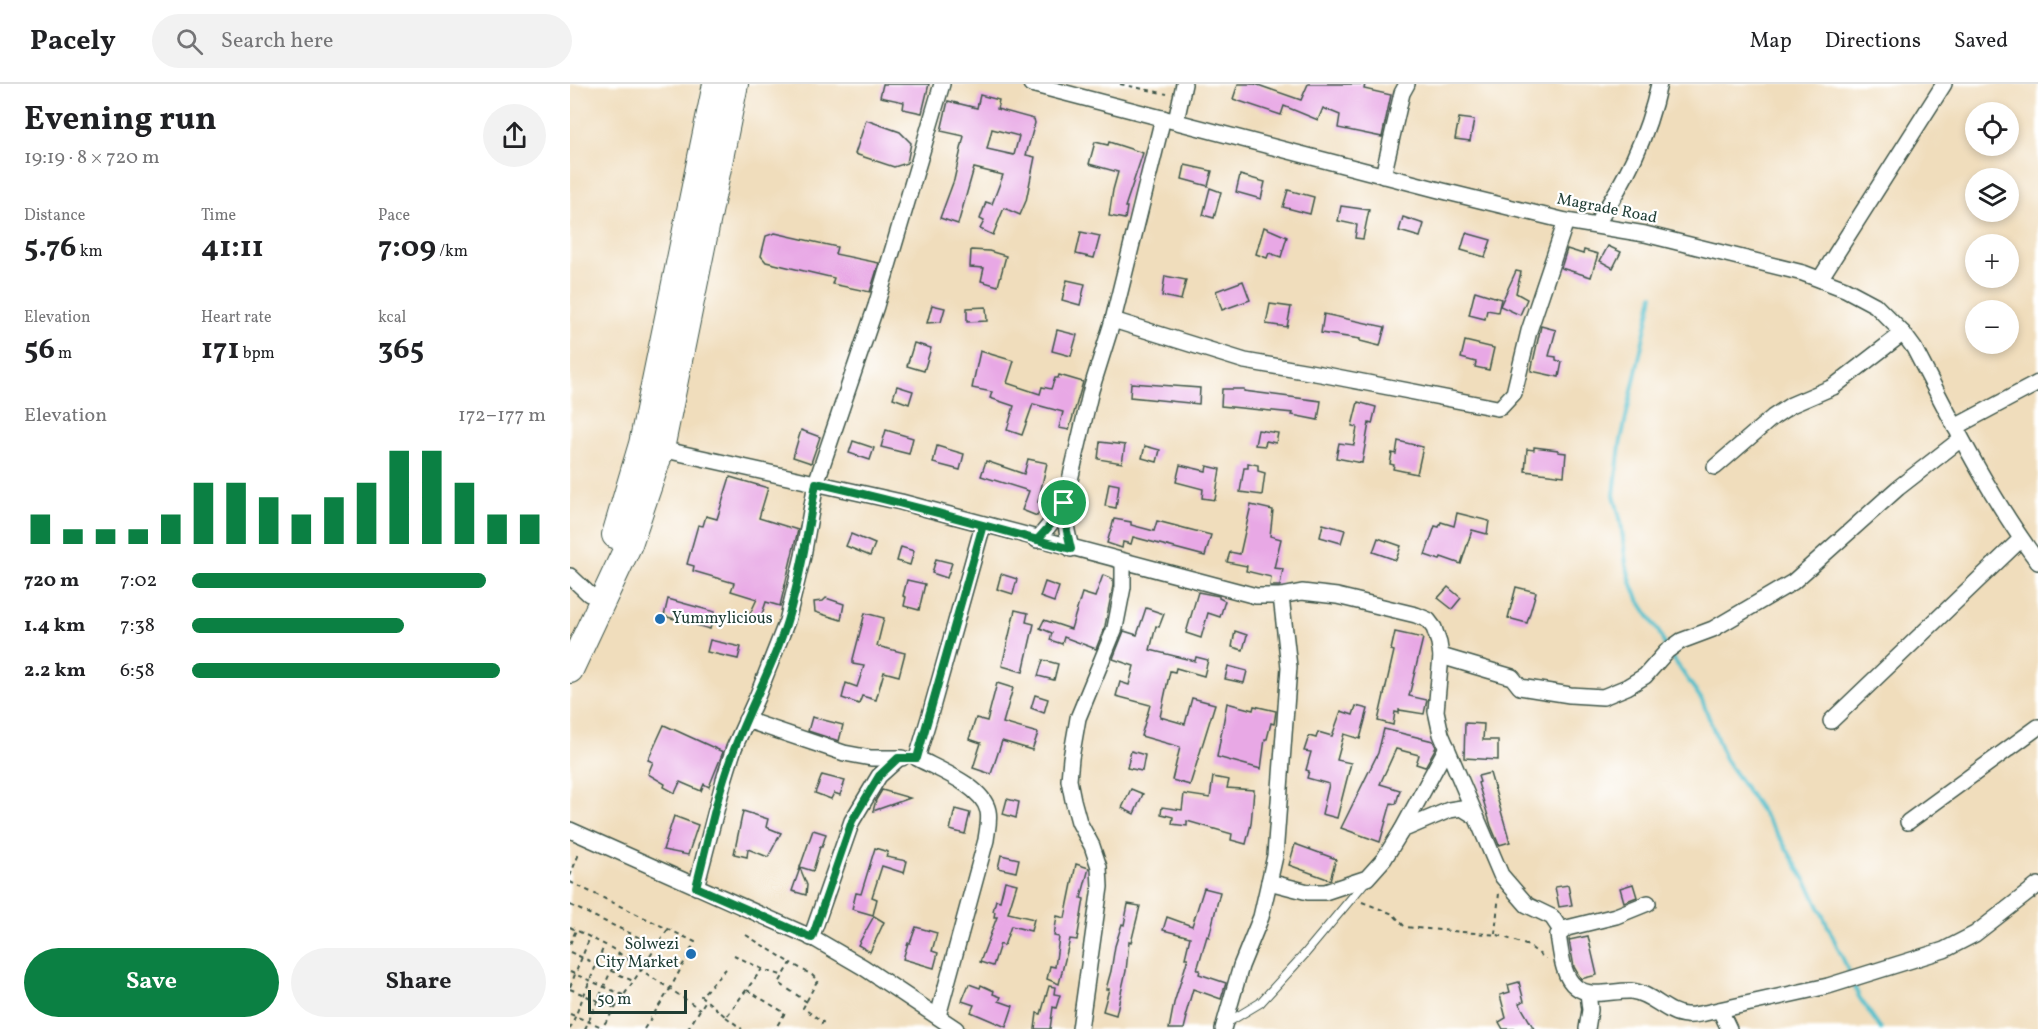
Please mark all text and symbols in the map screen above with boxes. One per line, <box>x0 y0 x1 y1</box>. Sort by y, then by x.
search box <box>152 14 572 68</box>
text: Pacely <box>30 22 116 61</box>
icon: search <box>173 25 206 58</box>
text: Search here <box>221 26 334 57</box>
text: Map <box>1750 27 1792 56</box>
text: Directions <box>1825 27 1921 56</box>
text: Saved <box>1954 27 2008 56</box>
text: Evening run <box>24 98 217 144</box>
map controls <box>1965 102 2019 354</box>
button: locate <box>1965 102 2019 156</box>
button: share <box>483 104 546 167</box>
text: 19:19 · 8 × 720 m <box>24 144 160 172</box>
button: layers <box>1965 168 2019 222</box>
street label: Magrade Road <box>1555 189 1659 229</box>
text: Distance <box>24 205 85 227</box>
text: Time <box>201 205 236 227</box>
text: Pace <box>378 205 410 227</box>
text: 5.76 <box>24 227 77 269</box>
text: 41:11 <box>201 227 264 269</box>
text: 7:09 <box>378 227 436 269</box>
button: + <box>1965 234 2019 288</box>
text: km <box>77 241 103 263</box>
text: /km <box>436 241 468 263</box>
button: − <box>1965 300 2019 354</box>
text: Elevation <box>24 307 91 329</box>
text: Heart rate <box>201 307 272 329</box>
text: kcal <box>378 307 406 329</box>
text: 56 <box>24 329 55 371</box>
text: 171 <box>201 329 239 371</box>
text: 365 <box>378 329 424 371</box>
text: m <box>55 343 72 365</box>
text: bpm <box>239 343 275 365</box>
text: Elevation <box>24 402 107 430</box>
text: 172–177 m <box>458 402 546 430</box>
pin <box>1038 477 1089 528</box>
icon: arrive <box>1047 486 1080 519</box>
text: 720 m <box>24 567 79 595</box>
text: 7:02 <box>120 567 157 595</box>
place label: Yummylicious <box>672 608 773 630</box>
text: 1.4 km <box>24 612 85 640</box>
text: 7:38 <box>120 612 155 640</box>
marker: Yummylicious <box>653 612 667 626</box>
text: 2.2 km <box>24 657 86 685</box>
text: 6:58 <box>120 657 155 685</box>
place label: Solwezi City Market <box>595 934 679 974</box>
marker: Solwezi City Market <box>684 947 698 961</box>
button: Save <box>24 948 279 1017</box>
button: Share <box>291 948 546 1017</box>
scale bar <box>588 987 687 1014</box>
text: 50 m <box>597 989 631 1011</box>

